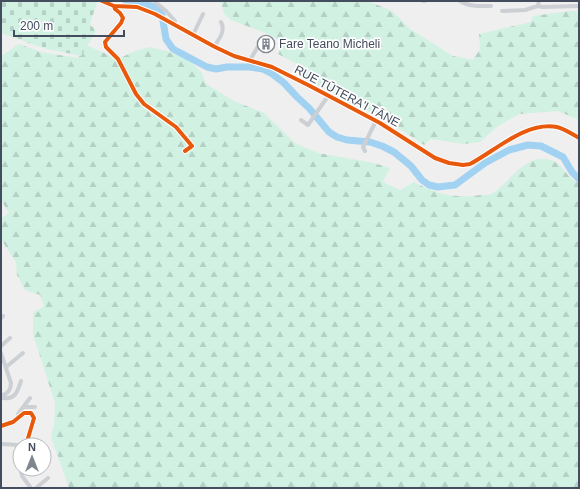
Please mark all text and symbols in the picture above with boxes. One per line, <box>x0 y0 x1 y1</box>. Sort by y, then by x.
scale bar <box>14 12 124 38</box>
text: 200 m <box>20 19 53 33</box>
building icon: Fare Teano Micheli <box>256 34 276 54</box>
place label: Fare Teano Micheli <box>279 37 380 51</box>
street label: RUE TŪTERA'I TĀNE <box>292 62 402 130</box>
north arrow <box>12 437 52 477</box>
text: N <box>28 441 36 453</box>

